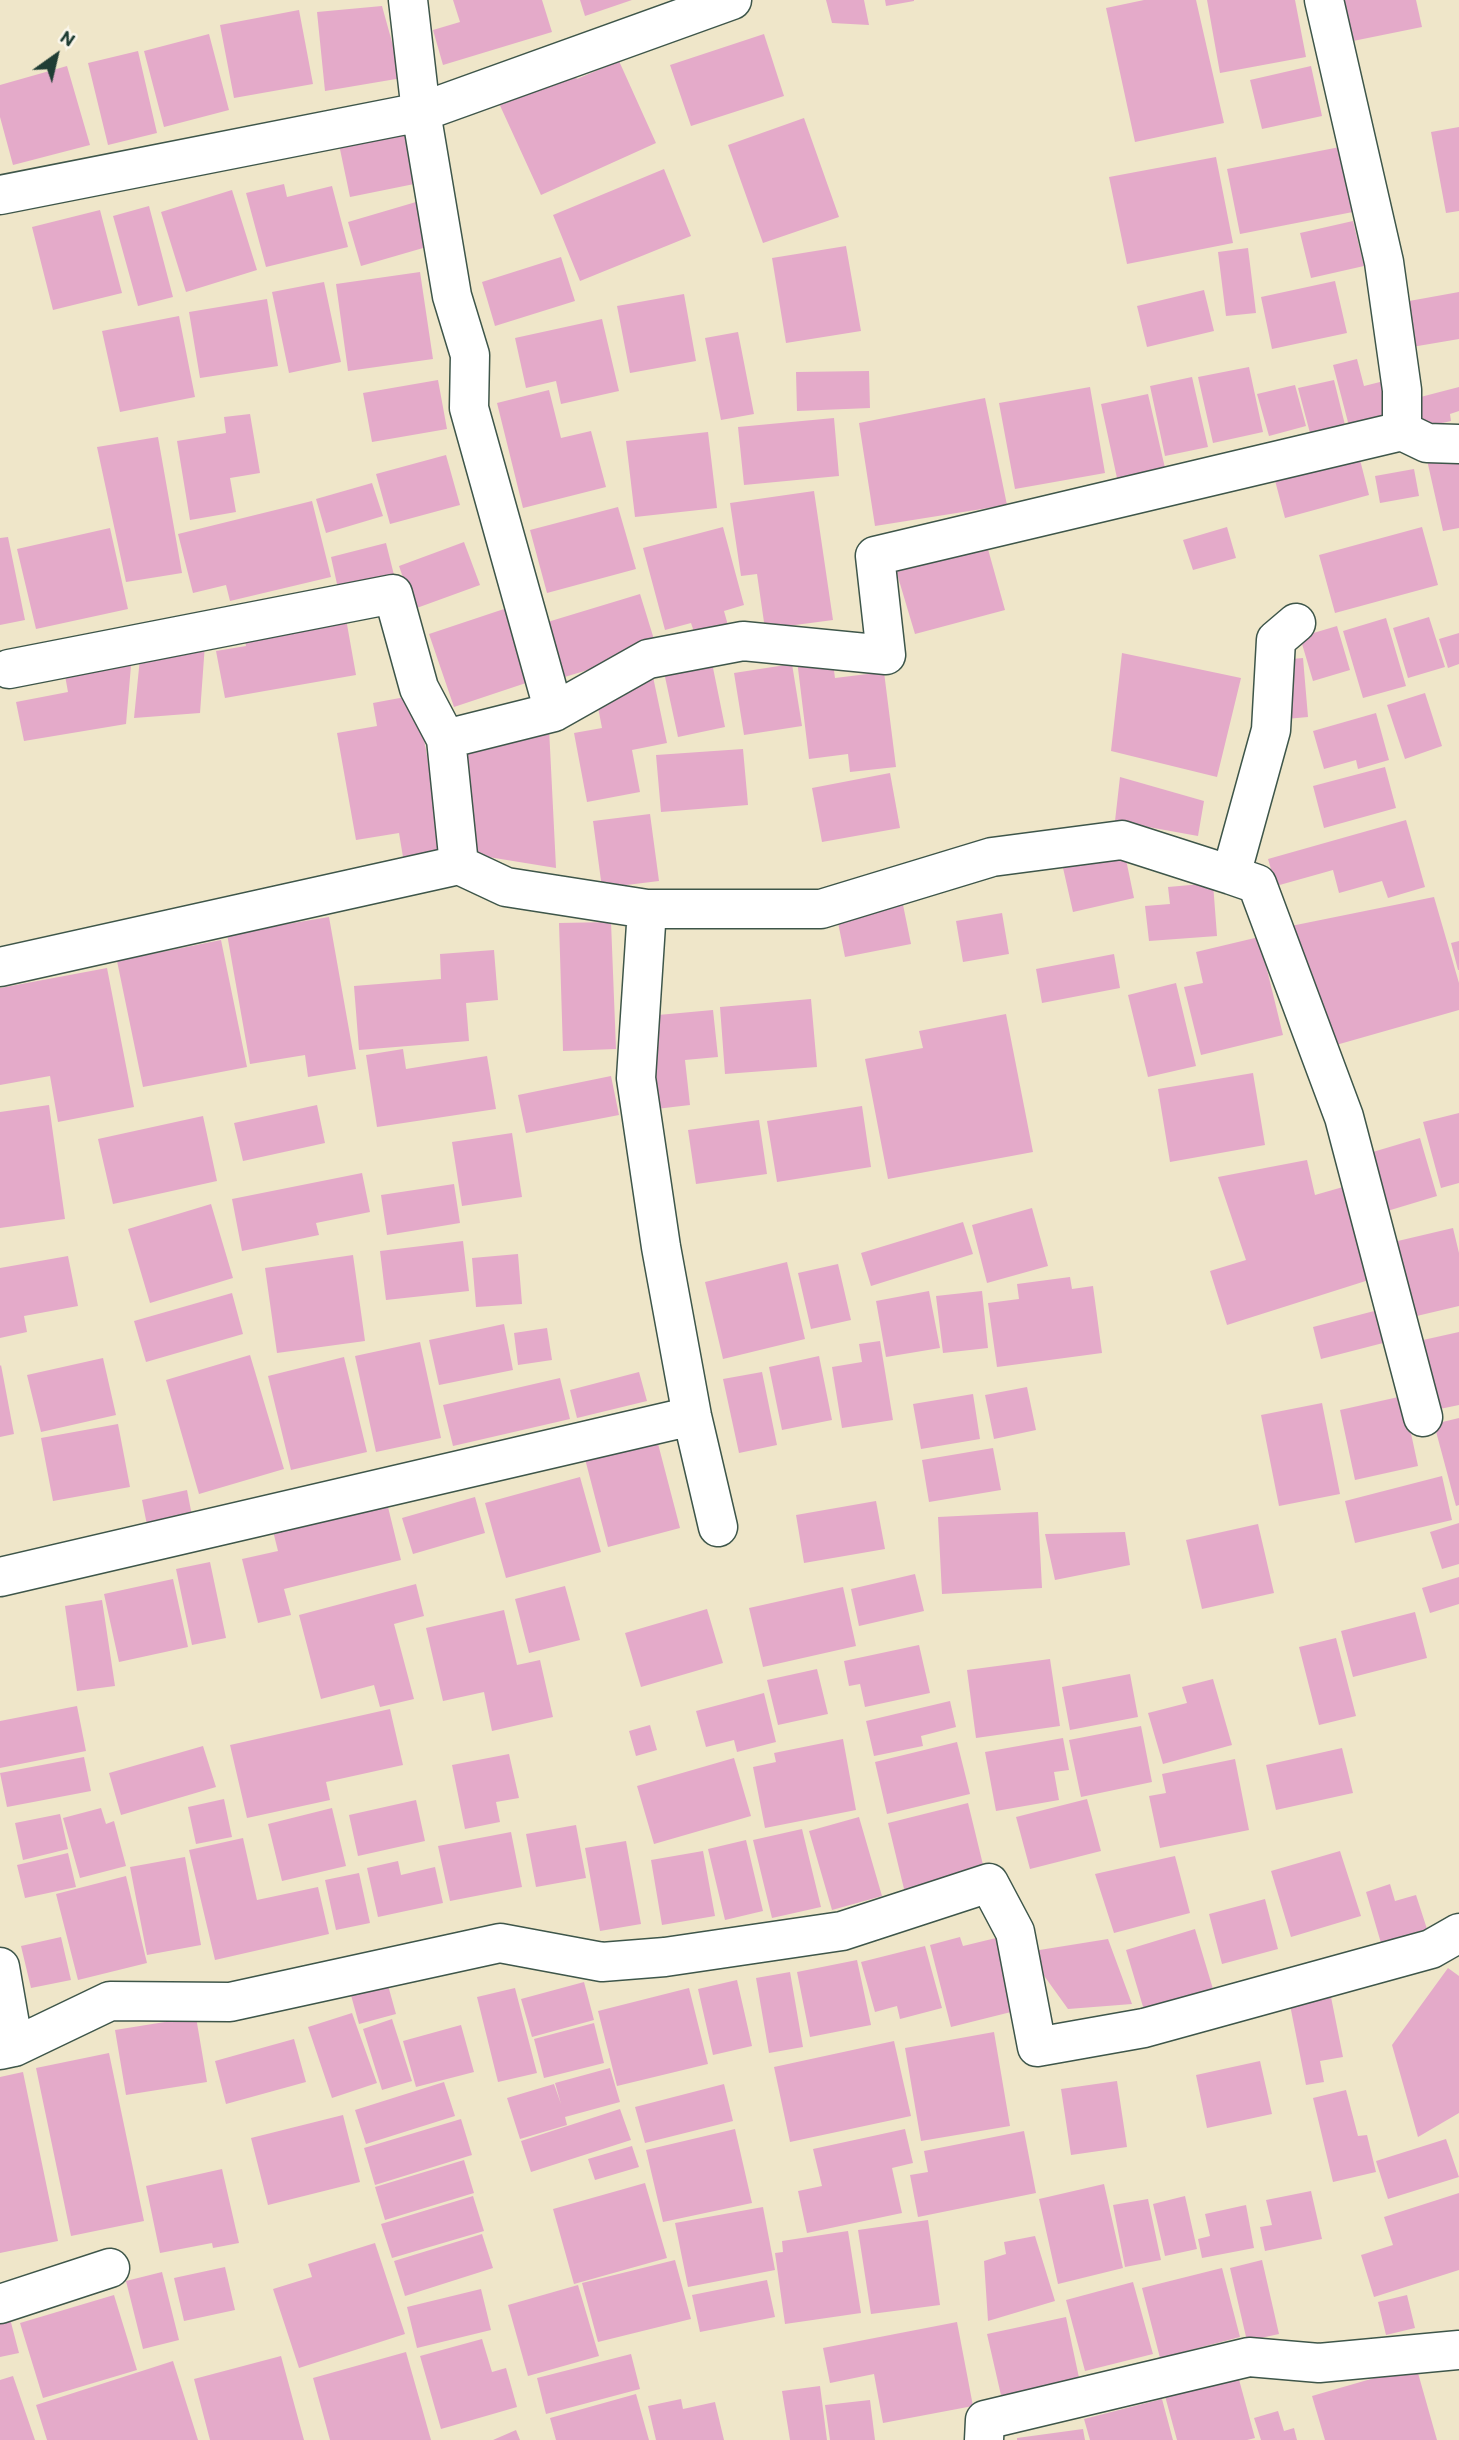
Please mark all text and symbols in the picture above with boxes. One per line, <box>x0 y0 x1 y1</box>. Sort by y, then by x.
north arrow <box>21 21 91 91</box>
text: N <box>56 25 80 51</box>

